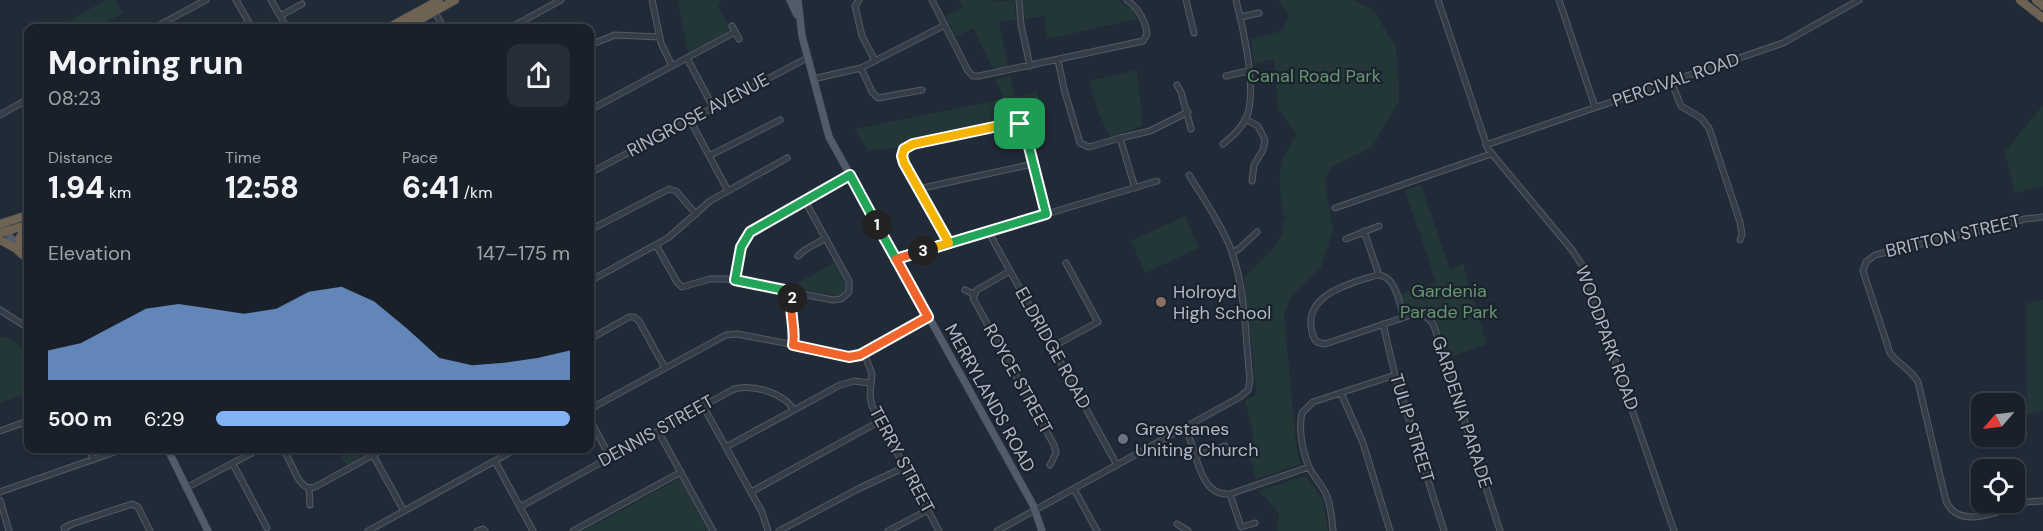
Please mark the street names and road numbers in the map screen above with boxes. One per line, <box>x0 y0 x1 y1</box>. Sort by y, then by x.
street label: PERCIVAL ROAD <box>1609 47 1743 113</box>
street label: RINGROSE AVENUE <box>623 67 773 163</box>
street label: BRITTON STREET <box>1883 209 2023 263</box>
street label: WOODPARK ROAD <box>1570 262 1644 414</box>
street label: ELDRIDGE ROAD <box>1010 283 1096 413</box>
street label: MERRYLANDS ROAD <box>939 320 1041 476</box>
street label: ROYCE STREET <box>978 320 1058 438</box>
street label: GARDENIA PARADE <box>1426 333 1498 491</box>
street label: TULIP STREET <box>1384 371 1440 485</box>
street label: DENNIS STREET <box>594 389 718 473</box>
street label: TERRY STREET <box>864 402 940 518</box>

